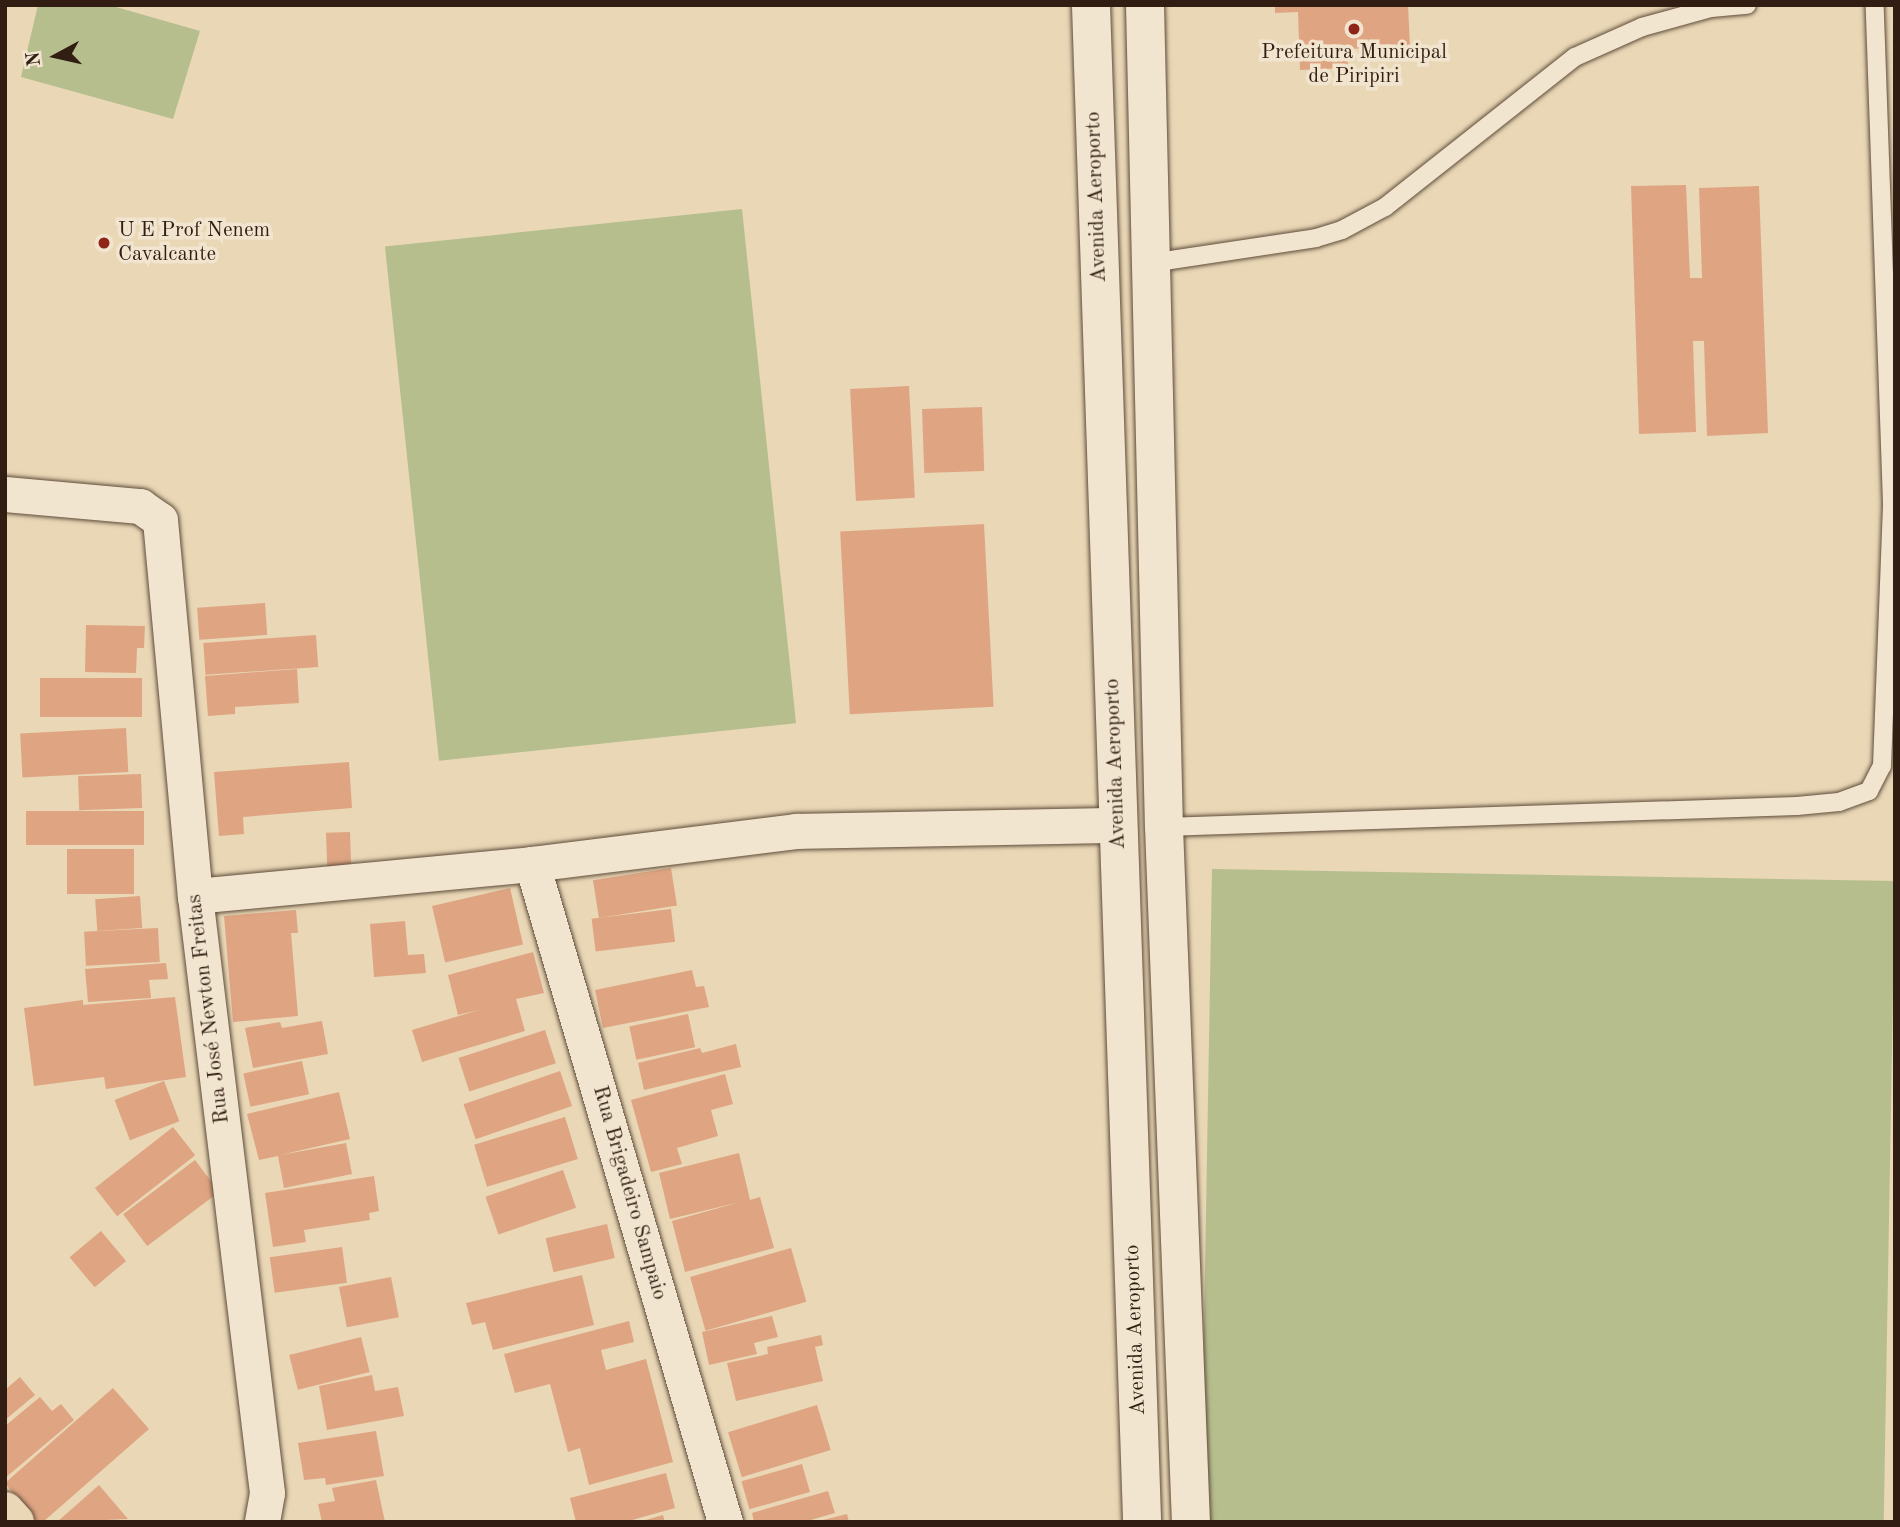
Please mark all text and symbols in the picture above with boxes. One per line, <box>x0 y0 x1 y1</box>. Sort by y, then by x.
north arrow <box>21 21 91 91</box>
marker: Prefeitura Municipal de Piripiri <box>1346 21 1362 37</box>
place label: Prefeitura Municipal de Piripiri <box>1261 40 1447 90</box>
text: N <box>24 50 45 68</box>
street label: Avenida Aeroporto <box>1081 111 1113 283</box>
place label: U E Prof Nenem Cavalcante <box>118 218 270 268</box>
marker: U E Prof Nenem Cavalcante <box>96 235 112 251</box>
street label: Avenida Aeroporto <box>1100 678 1132 850</box>
street label: Rua José Newton Freitas <box>182 893 236 1125</box>
street label: Rua Brigadeiro Sampaio <box>586 1083 672 1303</box>
street label: Avenida Aeroporto <box>1120 1244 1152 1416</box>

